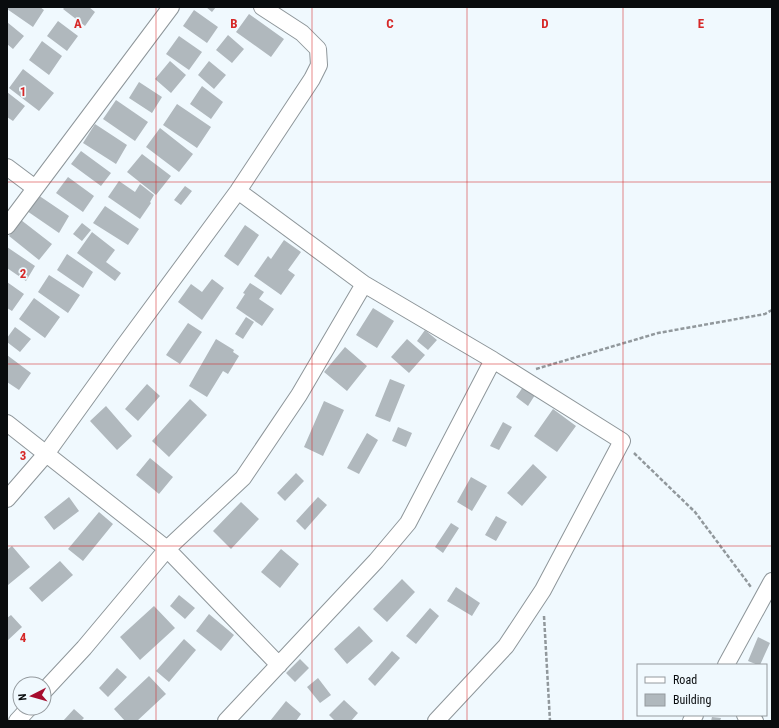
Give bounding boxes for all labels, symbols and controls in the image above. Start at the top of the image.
text: A [74,16,82,31]
text: B [230,16,238,31]
text: C [386,16,394,31]
text: D [541,16,549,31]
text: E [698,16,705,31]
text: 1 [20,84,26,99]
text: 2 [20,266,27,281]
text: 3 [20,448,26,463]
text: 4 [20,630,27,645]
legend [637,664,767,716]
text: Road [673,673,697,687]
north arrow [12,676,52,716]
text: N [16,693,29,701]
text: Building [673,693,711,707]

